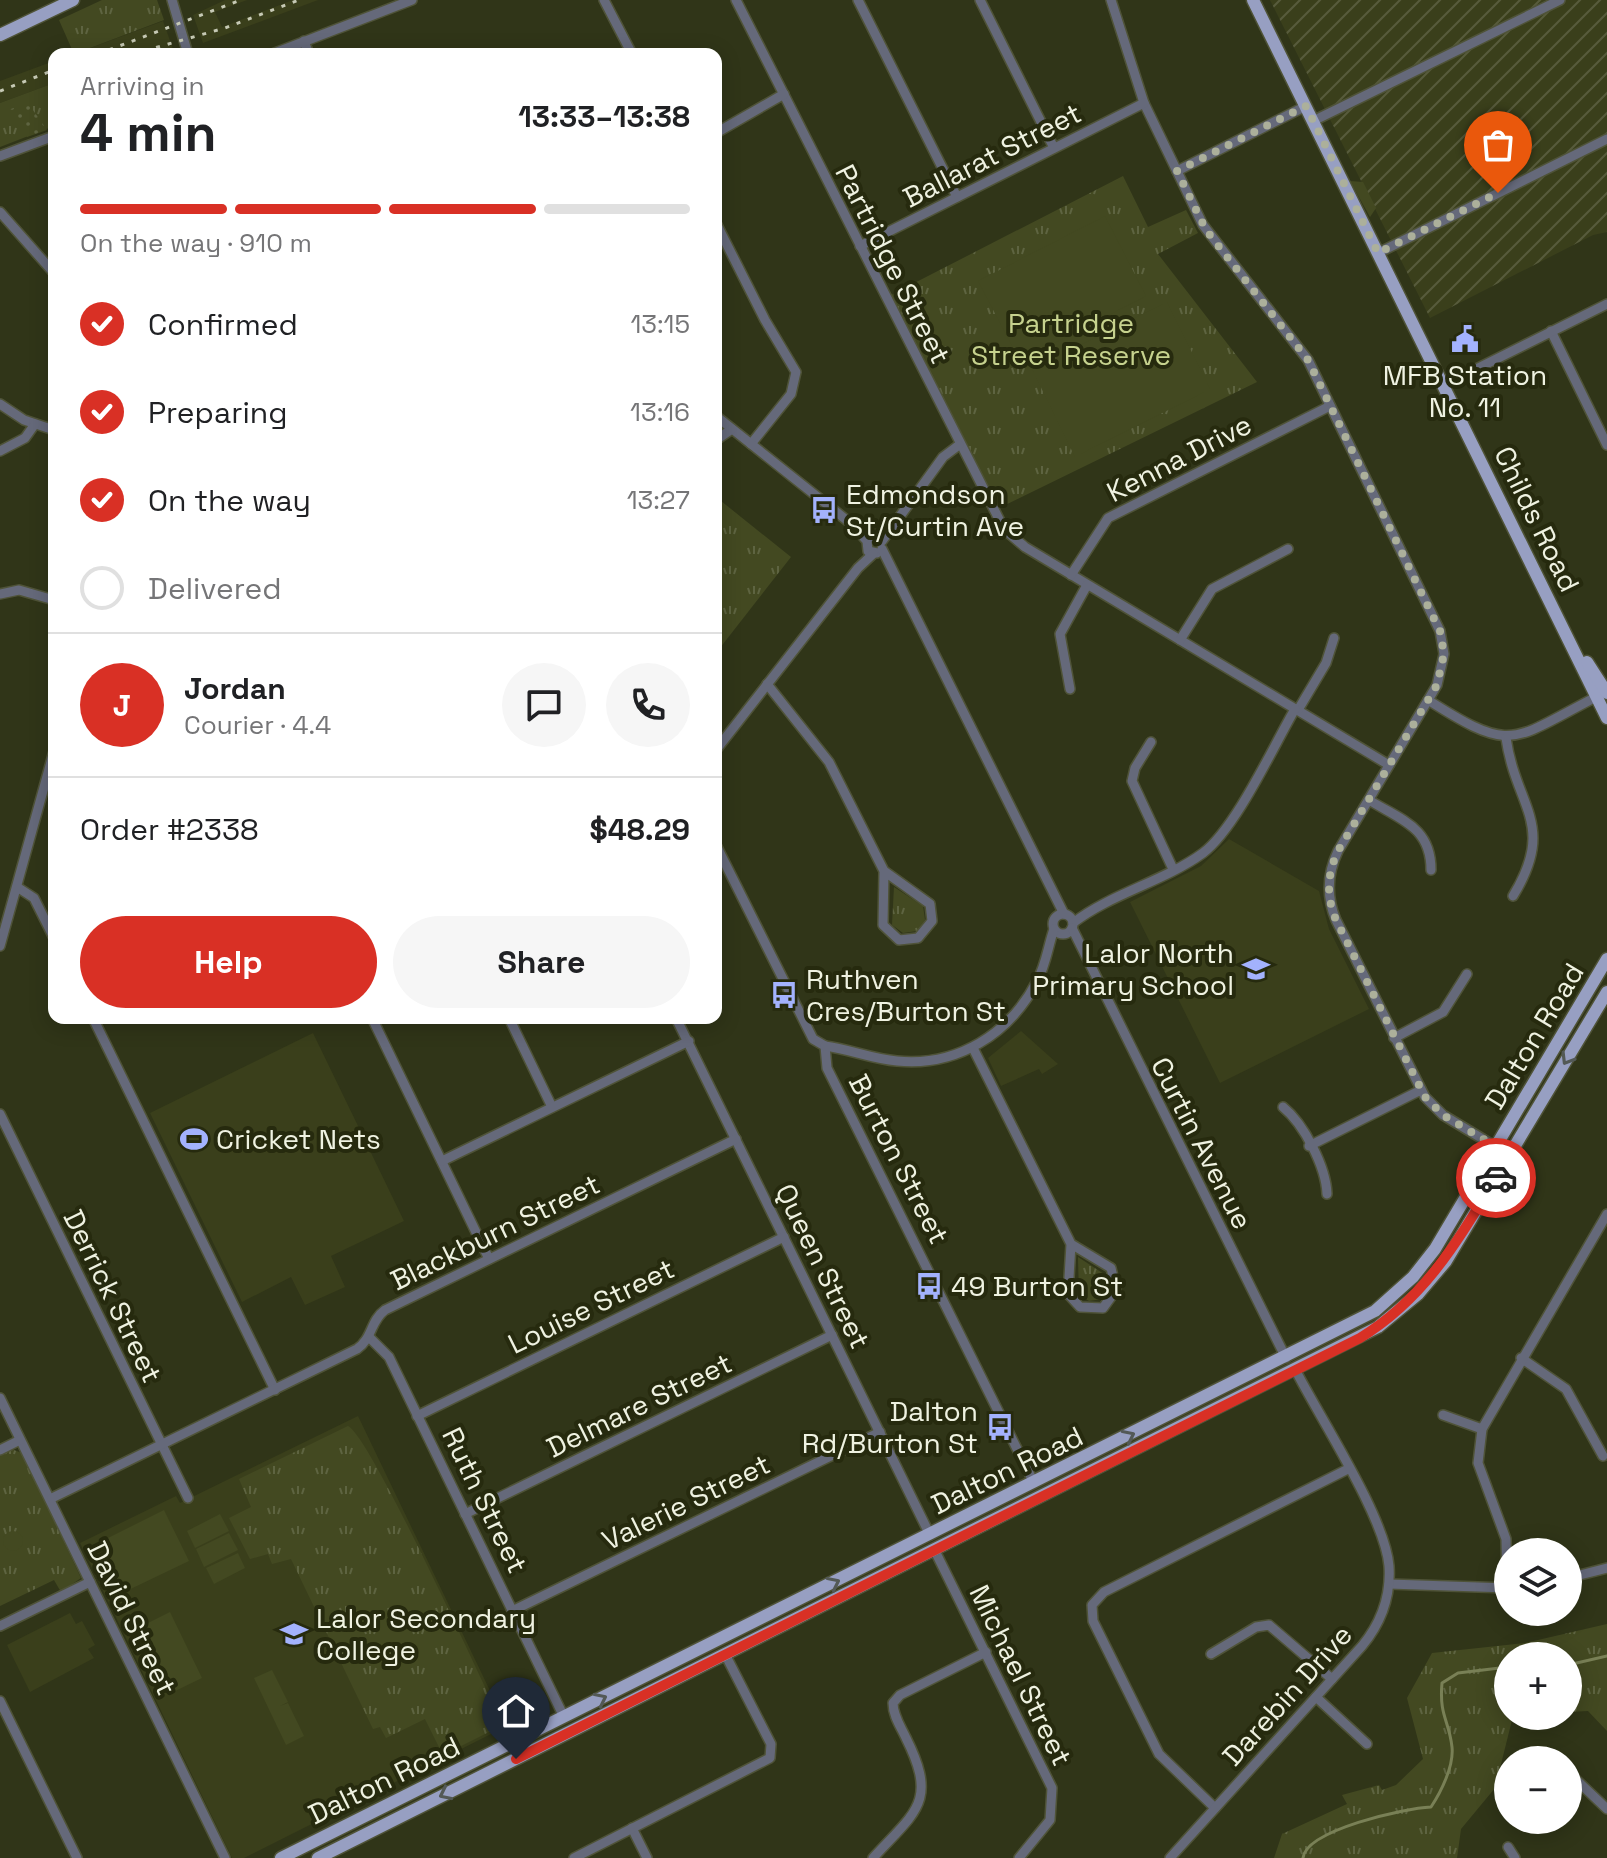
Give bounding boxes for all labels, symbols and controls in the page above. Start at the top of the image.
text: Arriving in [80,69,204,103]
street label: Ballarat Street [897,95,1087,215]
text: 13:33–13:38 [518,97,690,136]
text: 4 min [80,100,217,166]
pin [1464,111,1532,193]
icon: bag [1476,123,1520,167]
street label: Partridge Street [827,158,959,370]
text: On the way · 910 m [80,226,312,260]
icon: check [80,302,124,346]
text: Confirmed [148,305,298,344]
park label: Partridge Street Reserve [971,305,1171,373]
text: 13:15 [630,307,690,341]
public building icon: MFB Station No. 11 [1450,324,1480,354]
place label: MFB Station No. 11 [1383,357,1547,425]
icon: check [80,390,124,434]
text: Preparing [148,393,287,432]
text: 13:16 [630,395,690,429]
street label: Kenna Drive [1101,406,1257,510]
street label: Childs Road [1486,440,1588,598]
place label: Edmondson St/Curtin Ave [846,476,1024,544]
icon: check [80,478,124,522]
text: On the way [148,481,311,520]
text: 13:27 [627,483,690,517]
bus stop icon: Edmondson St/Curtin Ave [809,495,839,525]
text: Delivered [148,569,282,608]
button: chat [502,663,586,747]
button: phone [606,663,690,747]
text: Jordan [184,669,286,708]
text: J [113,686,131,725]
text: Courier · 4.4 [184,708,331,742]
text: Order #2338 [80,810,259,849]
text: $48.29 [590,810,690,849]
button: Help [80,916,377,1008]
button: Share [393,916,690,1008]
place label: Lalor North Primary School [1032,935,1234,1003]
school or university icon: Lalor North Primary School [1241,954,1271,984]
street label: Dalton Road [1476,956,1592,1116]
place label: Ruthven Cres/Burton St [806,961,1006,1029]
bus stop icon: Ruthven Cres/Burton St [769,980,799,1010]
one-way arrow [1561,1050,1577,1065]
street label: Curtin Avenue [1143,1051,1261,1235]
street label: Burton Street [841,1068,957,1250]
place label: Cricket Nets [216,1121,381,1157]
sports icon: Cricket Nets [179,1124,209,1154]
courier [1456,1138,1536,1218]
icon: car [1474,1156,1518,1200]
street label: Blackburn Street [384,1166,606,1298]
street label: Queen Street [768,1178,878,1354]
street label: Derrick Street [56,1204,170,1388]
street label: Louise Street [502,1250,680,1362]
place label: 49 Burton St [951,1268,1123,1304]
bus stop icon: 49 Burton St [914,1271,944,1301]
street label: Delmare Street [541,1345,737,1465]
place label: Dalton Rd/Burton St [802,1393,978,1461]
bus stop icon: Dalton Rd/Burton St [985,1412,1015,1442]
street label: Dalton Road [925,1418,1089,1522]
street label: Ruth Street [434,1421,536,1579]
one-way arrow [1121,1430,1136,1446]
street label: Valerie Street [596,1446,776,1558]
street label: David Street [79,1535,185,1701]
map controls [1494,1538,1582,1834]
button: layers [1494,1538,1582,1626]
one-way arrow [825,1577,840,1592]
street label: Michael Street [962,1579,1080,1771]
place label: Lalor Secondary College [316,1600,536,1668]
street label: Darebin Drive [1214,1617,1360,1773]
school or university icon: Lalor Secondary College [279,1619,309,1649]
button: + [1494,1642,1582,1730]
pin [482,1677,550,1759]
icon: home [494,1689,538,1733]
one-way arrow [593,1693,608,1708]
street label: Dalton Road [302,1728,466,1832]
button: − [1494,1746,1582,1834]
one-way arrow [439,1784,454,1800]

